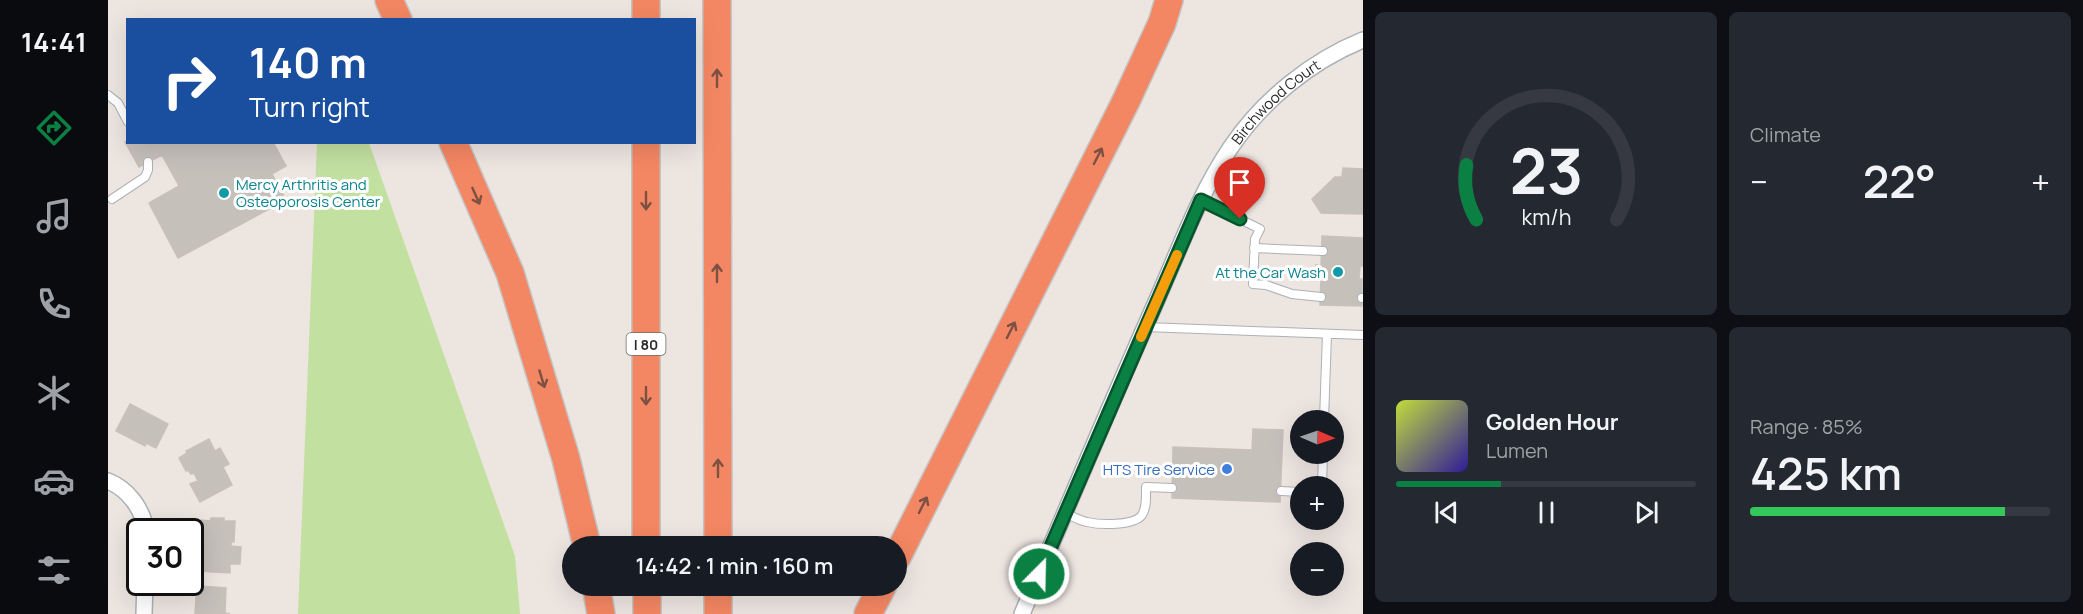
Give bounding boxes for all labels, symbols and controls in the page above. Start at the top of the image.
text: 14:41 [21,23,87,60]
text: 140 m [249,33,367,91]
icon: right [150,42,228,120]
street label: Birchwood Court [1226,54,1324,148]
one-way arrow [711,68,723,88]
text: Turn right [249,88,370,125]
icon: directions [33,107,75,149]
text: Climate [1750,121,1821,148]
text: 23 [1509,127,1583,213]
one-way arrow [1093,148,1104,166]
text: 22° [1863,150,1936,212]
pin [1214,157,1265,219]
text: − [1750,159,1768,204]
text: + [2031,159,2050,204]
icon: arrive [1223,166,1256,199]
place label: Mercy Arthritis and Osteoporosis Center [236,174,381,212]
marker: Mercy Arthritis and Osteoporosis Center [217,186,231,200]
one-way arrow [472,187,483,205]
one-way arrow [640,190,652,210]
icon: music [33,195,75,237]
text: km/h [1521,203,1571,232]
place label: At the Car Wash [1215,262,1326,283]
one-way arrow [712,263,723,283]
marker: At the Car Wash [1331,265,1345,279]
icon: phone [33,283,75,325]
one-way arrow [1005,322,1017,340]
road number: I 80 [626,333,666,355]
one-way arrow [537,369,548,388]
icon: climate [33,372,75,414]
one-way arrow [640,385,652,405]
text: Golden Hour [1486,407,1619,437]
north arrow [1290,410,1344,464]
map controls [1290,410,1344,596]
text: Range · 85% [1750,413,1863,440]
text: Lumen [1486,437,1548,464]
text: 425 km [1750,442,1902,504]
one-way arrow [712,458,724,478]
place label: HTS Tire Service [1103,459,1215,480]
icon: car [33,460,75,502]
marker: HTS Tire Service [1220,462,1234,476]
button: + [1290,476,1344,530]
one-way arrow [918,496,930,514]
icon: previous [1430,496,1463,529]
icon: pause [1530,496,1563,529]
icon: next [1630,496,1663,529]
speed limit sign: 30 [126,518,204,596]
position arrow [1007,542,1071,606]
button: − [1290,542,1344,596]
icon: filters [33,549,75,591]
text: 14:42 · 1 min · 160 m [636,551,834,581]

